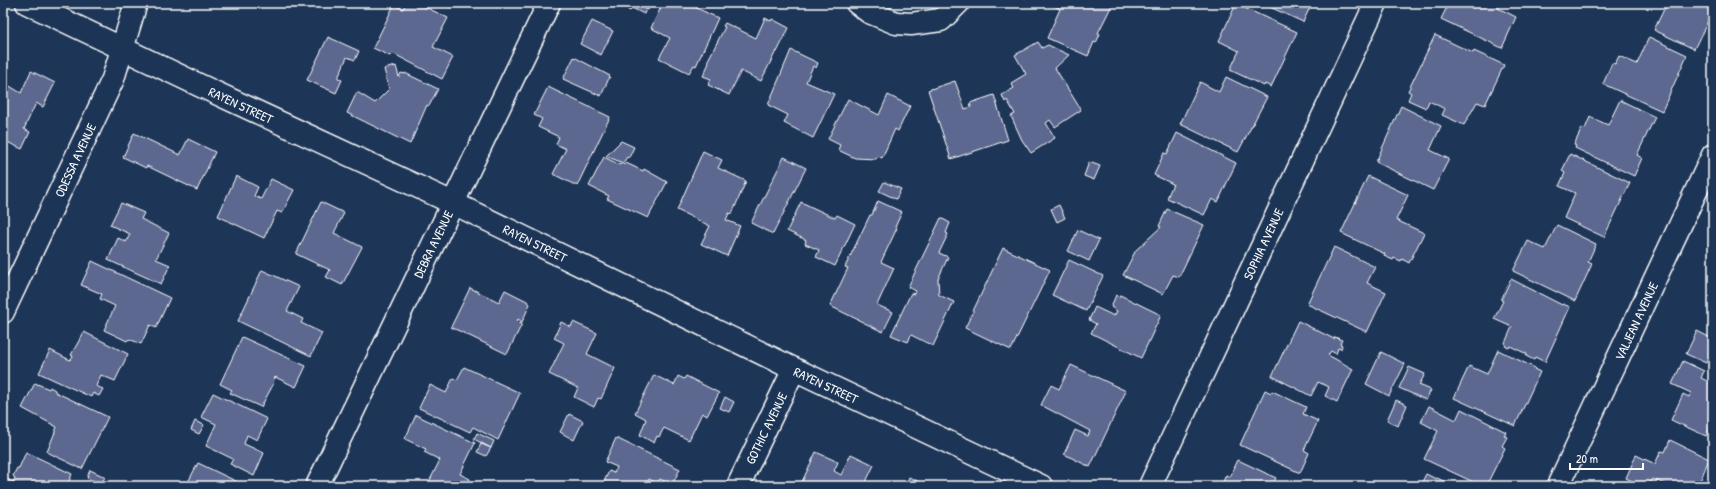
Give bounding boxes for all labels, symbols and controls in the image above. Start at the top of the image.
street label: RAYEN STREET [206,82,277,128]
street label: ODESSA AVENUE [50,120,100,200]
street label: SOPHIA AVENUE [1239,205,1288,283]
street label: DEBRA AVENUE [409,207,457,281]
street label: RAYEN STREET [500,220,571,267]
street label: VALJEAN AVENUE [1610,279,1662,363]
street label: RAYEN STREET [791,362,862,408]
street label: GOTHIC AVENUE [741,389,791,467]
scale bar [1570,445,1643,471]
text: 20 m [1576,450,1598,467]

